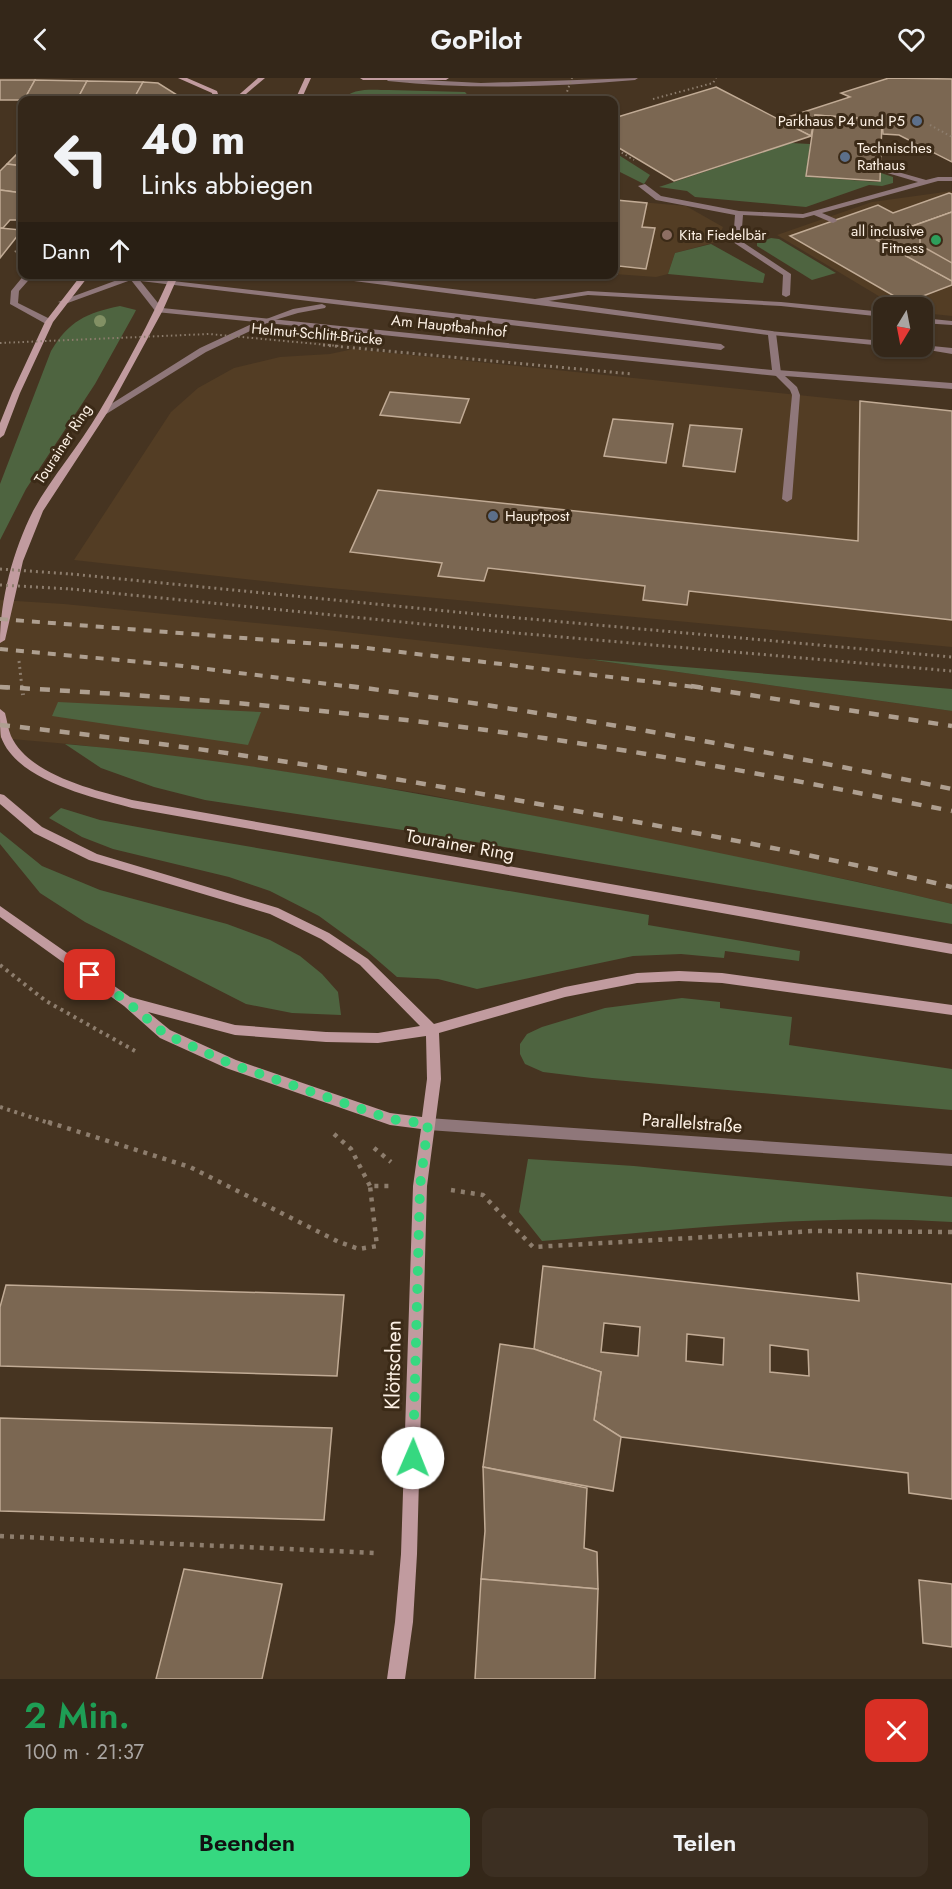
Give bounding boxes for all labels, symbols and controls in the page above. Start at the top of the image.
text: GoPilot [430,20,522,59]
icon: back [24,23,57,56]
icon: heart [895,23,928,56]
text: 40 m [141,109,245,170]
place label: Parkhaus P4 und P5 [778,110,905,132]
marker: Parkhaus P4 und P5 [910,114,924,128]
icon: left [42,120,120,198]
place label: Technisches Rathaus [857,137,932,176]
marker: Technisches Rathaus [838,150,852,164]
text: Links abbiegen [141,165,313,204]
place label: all inclusive Fitness [851,220,924,259]
place label: Kita Fiedelbär [679,224,767,246]
marker: Kita Fiedelbär [660,228,674,242]
marker: all inclusive Fitness [929,233,943,247]
icon: ahead [103,234,136,267]
text: Dann [42,235,91,267]
north arrow [873,297,933,357]
map controls [873,297,933,357]
street label: Am Hauptbahnhof [390,309,509,343]
street label: Helmut-Schlitt-Brücke [250,317,384,351]
street label: Tourainer Ring [29,400,97,488]
place label: Hauptpost [505,505,570,527]
marker: Hauptpost [486,509,500,523]
street label: Tourainer Ring [404,823,516,867]
pin [64,949,115,1000]
icon: arrive [73,958,106,991]
street label: Parallelstraße [641,1107,743,1139]
street label: Klöttschen [377,1320,409,1410]
position arrow [381,1426,445,1490]
text: 2 Min. [24,1689,130,1741]
button: close [865,1699,928,1762]
text: 100 m · 21:37 [24,1738,144,1767]
button: Beenden [24,1808,470,1877]
button: Teilen [482,1808,928,1877]

